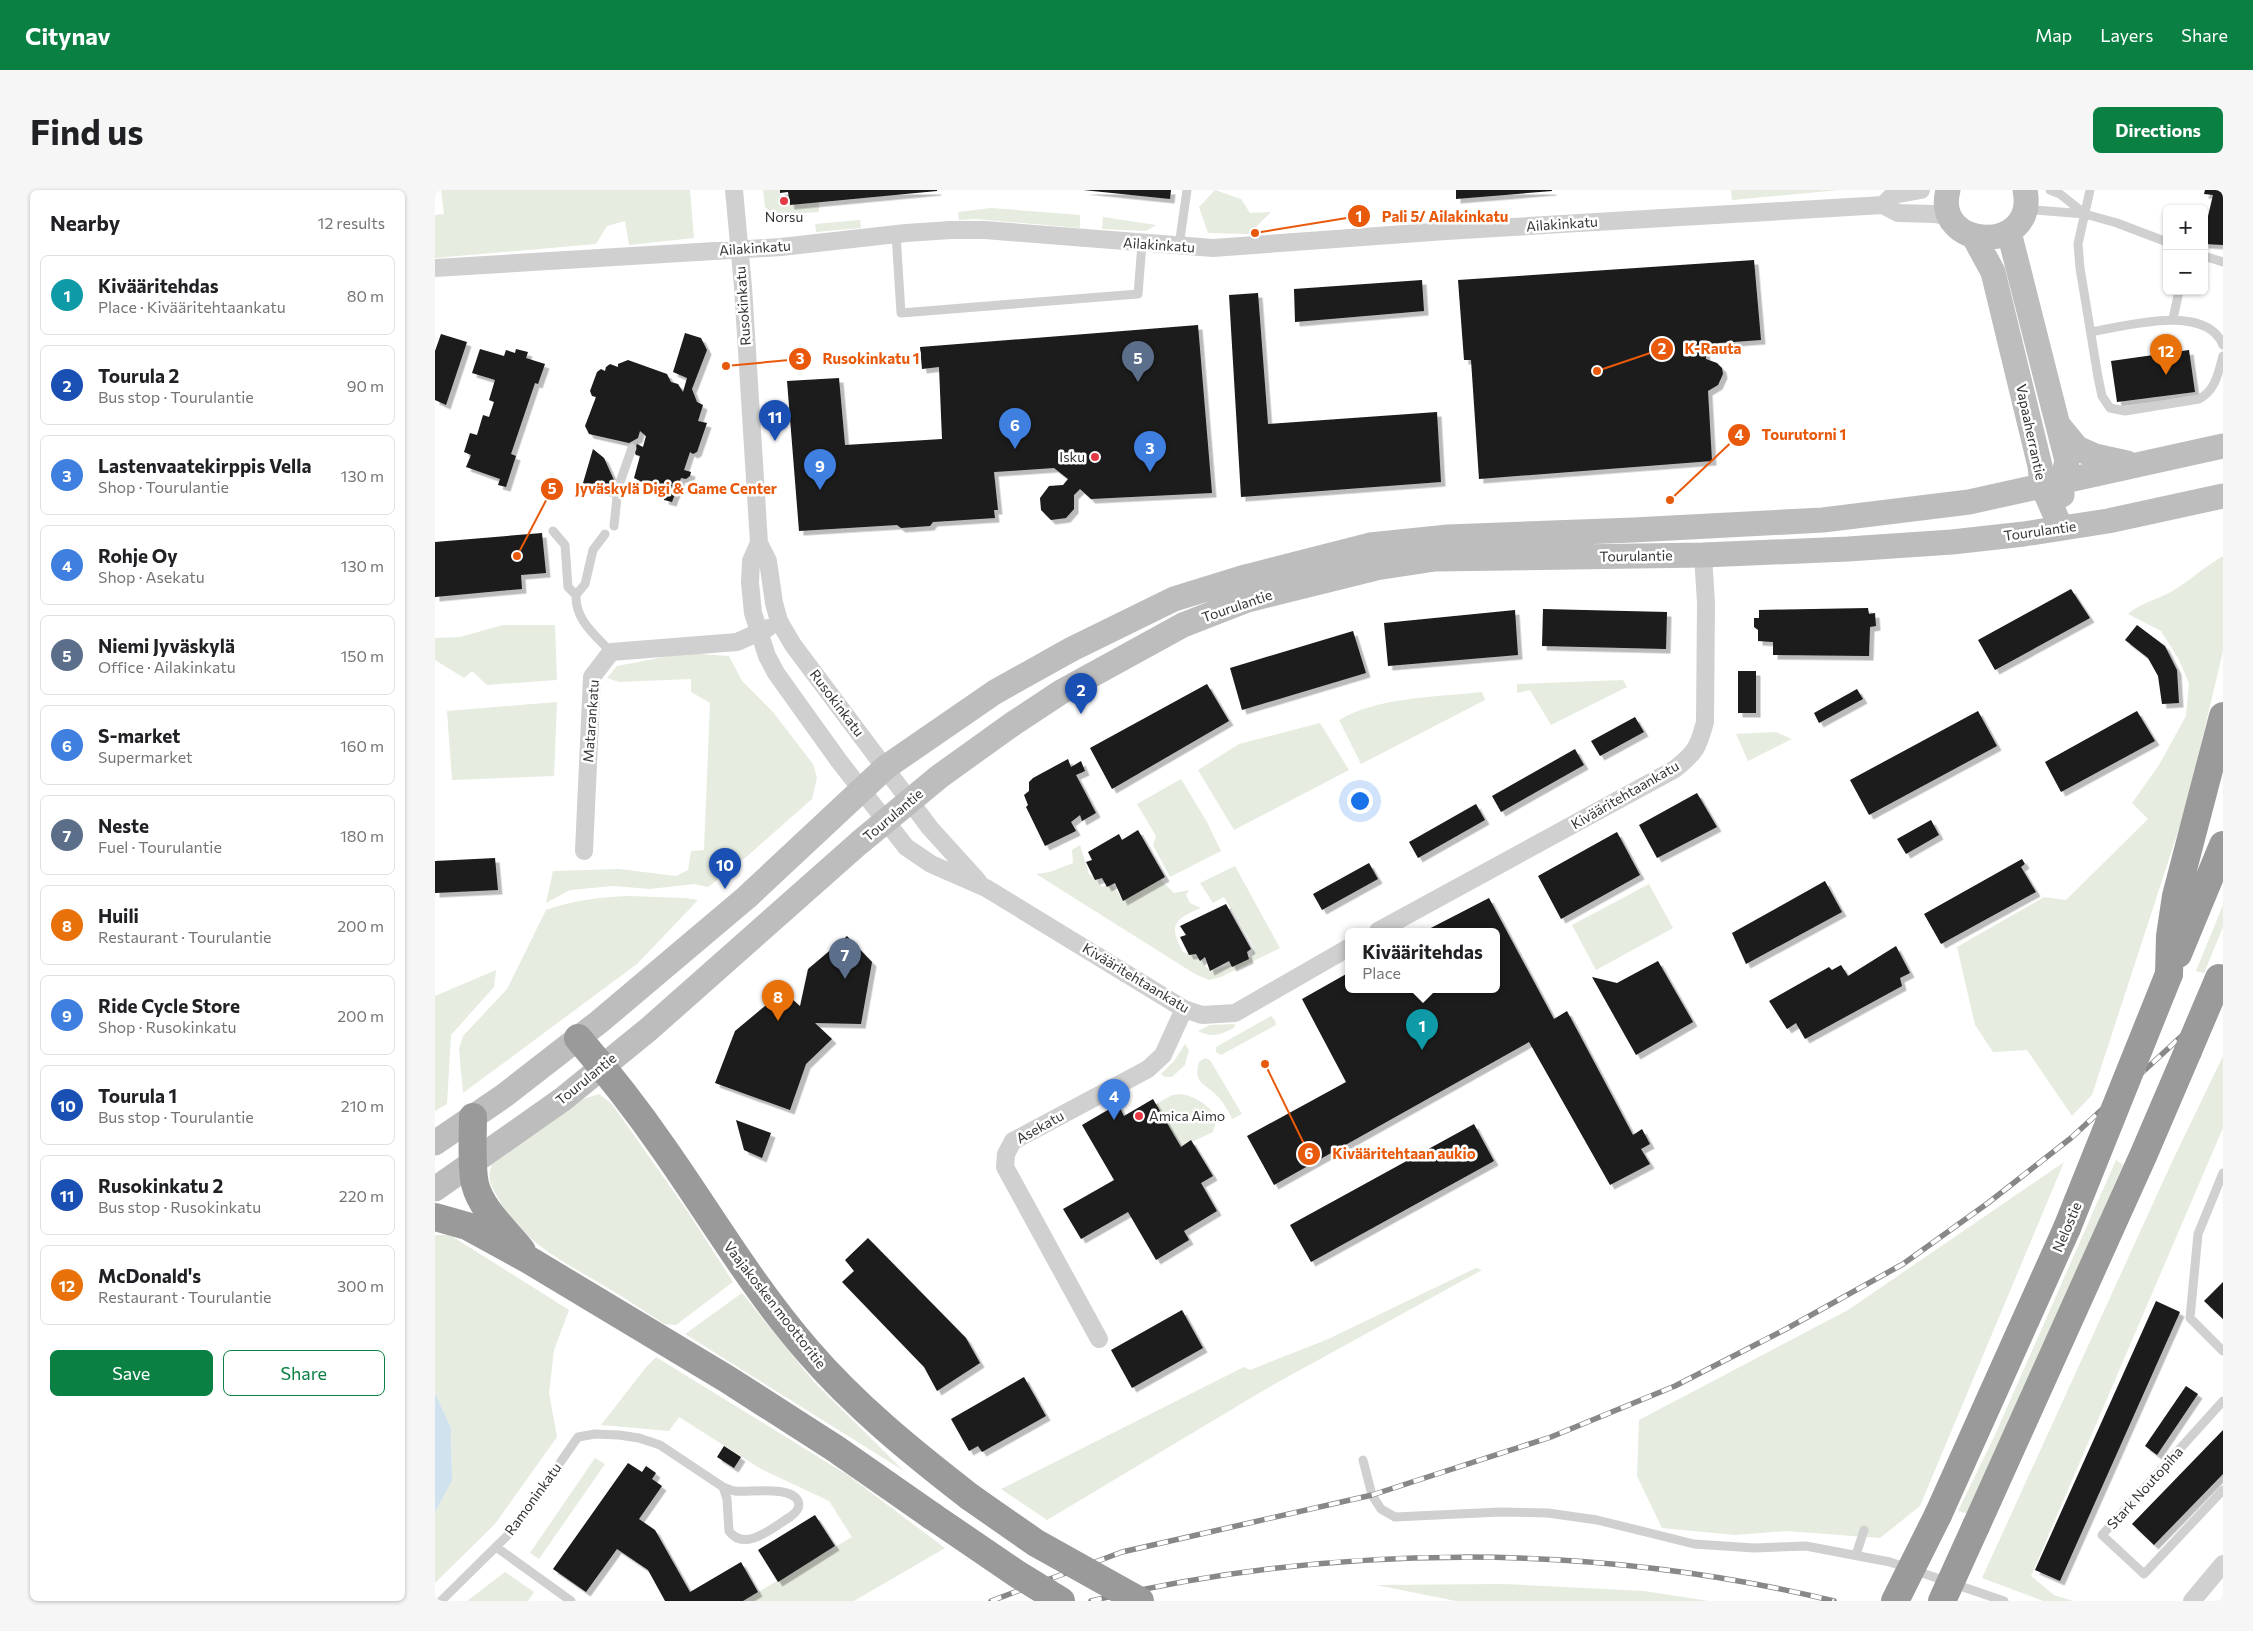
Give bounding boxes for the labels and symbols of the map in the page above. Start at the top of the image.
marker: Norsu [778,195,790,207]
callout: Pali 5/ Ailakinkatu [1346,201,1518,231]
text: 1 [1356,207,1362,225]
text: Pali 5/ Ailakinkatu [1382,207,1508,225]
place label: Norsu [765,208,803,225]
street label: Ailakinkatu [1526,213,1598,234]
street label: Ailakinkatu [1123,234,1195,255]
street label: Ailakinkatu [719,237,791,258]
street label: Rusokinkatu [731,266,754,346]
callout: K-Rauta [1649,334,1751,364]
pin: 12 [2150,334,2182,375]
text: 2 [1658,339,1666,357]
text: K-Rauta [1684,339,1742,357]
pin: 5 [1122,341,1154,382]
callout: Rusokinkatu 1 [787,344,930,374]
text: 3 [796,349,805,367]
text: Rusokinkatu 1 [822,349,920,367]
street label: Vapaaherrantie [2013,382,2050,481]
pin: 11 [759,400,791,441]
pin: 6 [999,408,1031,449]
callout: Tourutorni 1 [1726,420,1856,450]
text: 4 [1734,425,1744,443]
text: Tourutorni 1 [1762,425,1846,443]
pin: 3 [1134,431,1166,472]
place label: Isku [1059,448,1085,465]
pin: 9 [804,449,836,490]
marker: Isku [1089,451,1101,463]
callout: Jyväskylä Digi & Game Center [540,474,787,504]
text: 5 [548,479,557,497]
text: Jyväskylä Digi & Game Center [575,479,777,497]
street label: Tourulantie [2003,517,2077,544]
street label: Tourulantie [1599,546,1673,565]
street label: Tourulantie [1199,586,1274,625]
street label: Rusokinkatu [807,666,868,740]
pin: 2 [1065,673,1097,714]
street label: Matarankatu [579,679,602,763]
street label: Kivääritehtaankatu [1568,757,1682,832]
street label: Tourulantie [859,785,926,845]
your location [1347,788,1373,814]
pin: 10 [709,848,741,889]
pin: 7 [829,938,861,979]
street label: Kivääritehtaankatu [1080,939,1193,1016]
pin: 8 [762,980,794,1021]
pin: 1 [1406,1009,1438,1050]
street label: Tourulantie [552,1049,619,1108]
pin: 4 [1098,1079,1130,1120]
street label: Asekatu [1013,1107,1067,1147]
place label: Amica Aimo [1149,1107,1225,1124]
marker: Amica Aimo [1133,1110,1145,1122]
callout: Kivääritehtaan aukio [1297,1139,1485,1169]
text: 6 [1304,1144,1314,1162]
text: Kivääritehtaan aukio [1332,1144,1476,1162]
street label: Nelostie [2048,1199,2085,1254]
street label: Vaajakosken moottoritie [721,1238,830,1371]
street label: Stark Noutopiha [2103,1443,2186,1532]
street label: Ramoninkatu [501,1459,565,1538]

